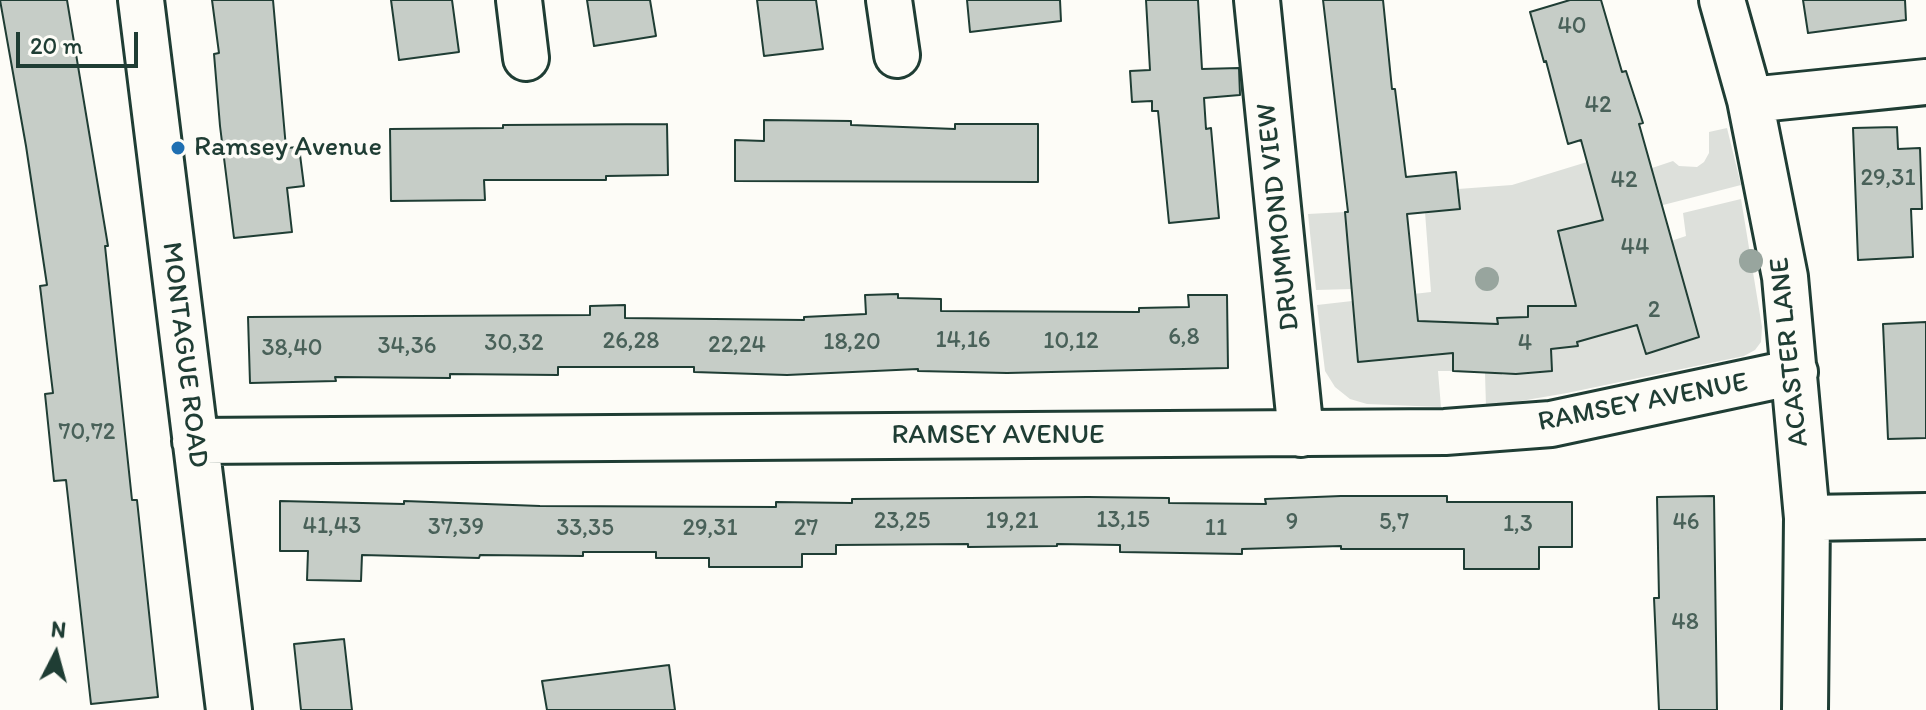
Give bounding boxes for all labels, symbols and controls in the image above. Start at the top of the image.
house number: 40 [1557,13,1587,41]
scale bar [20,16,142,66]
text: 20 m [30,31,83,60]
house number: 42 [1584,92,1612,120]
street label: DRUMMOND VIEW [1250,101,1308,333]
place label: Ramsey Avenue [194,131,382,165]
marker: Ramsey Avenue [169,139,187,157]
house number: 29,31 [1860,165,1916,193]
house number: 42 [1610,167,1638,195]
house number: 44 [1621,234,1649,262]
street label: MONTAGUE ROAD [153,240,215,470]
street label: ACASTER LANE [1763,256,1817,448]
house number: 2 [1648,297,1660,325]
house number: 6,8 [1168,324,1200,352]
house number: 14,16 [935,327,991,355]
house number: 26,28 [603,328,659,356]
house number: 10,12 [1043,328,1099,356]
house number: 18,20 [823,329,881,357]
house number: 30,32 [484,330,544,358]
house number: 4 [1518,330,1532,358]
house number: 22,24 [708,332,766,360]
house number: 34,36 [378,333,436,361]
house number: 38,40 [261,335,323,363]
street label: RAMSEY AVENUE [1535,366,1751,440]
house number: 70,72 [59,419,115,447]
street label: RAMSEY AVENUE [891,419,1105,453]
house number: 13,15 [1096,507,1150,535]
house number: 23,25 [874,508,930,536]
house number: 19,21 [985,508,1039,536]
house number: 9 [1286,509,1298,537]
house number: 5,7 [1379,509,1409,537]
house number: 46 [1672,509,1700,537]
house number: 1,3 [1503,511,1533,539]
house number: 41,43 [303,513,361,541]
house number: 37,39 [428,514,484,542]
house number: 33,35 [556,515,614,543]
house number: 29,31 [682,515,738,543]
house number: 27 [794,515,818,543]
house number: 11 [1205,515,1227,543]
house number: 48 [1671,609,1699,637]
north arrow [16,614,96,694]
text: N [50,615,67,644]

